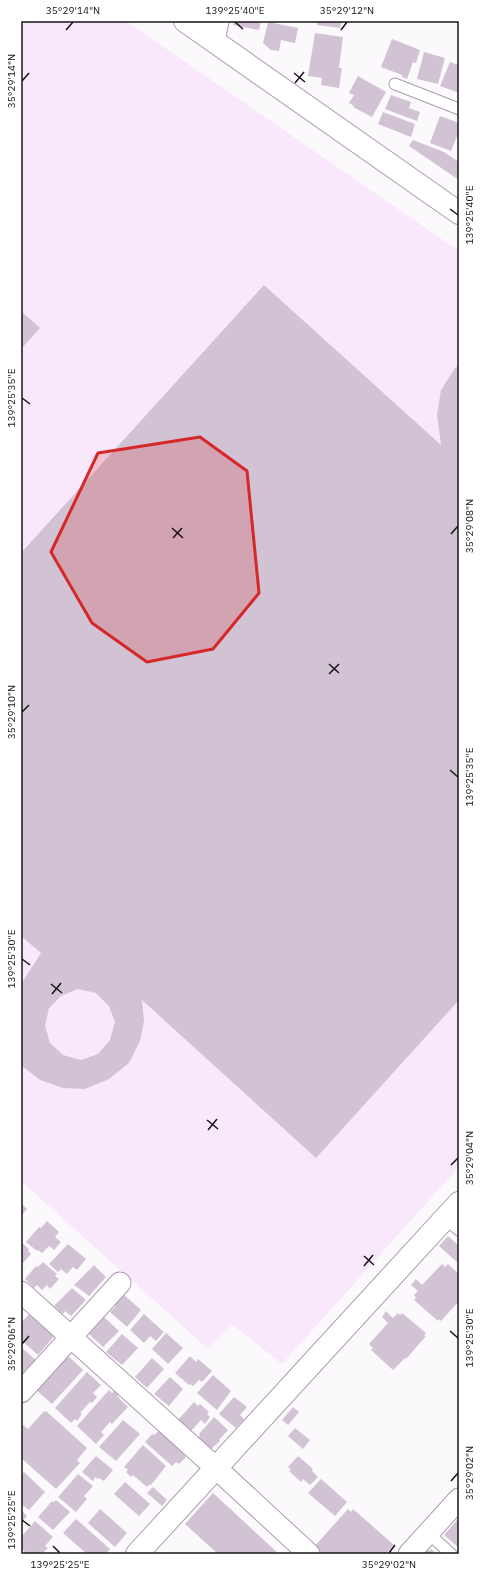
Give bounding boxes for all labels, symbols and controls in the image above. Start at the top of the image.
text: 35°29'14"N [46,4,100,17]
text: 139°25'40"E [205,4,265,17]
text: 35°29'12"N [320,4,374,17]
text: 35°29'14"N [5,54,18,108]
text: 139°25'40"E [463,185,476,245]
text: 139°25'35"E [5,368,18,428]
text: 35°29'08"N [463,499,476,553]
text: 35°29'10"N [5,685,18,739]
text: 139°25'35"E [463,747,476,807]
text: 139°25'30"E [5,929,18,989]
text: 35°29'04"N [463,1131,476,1185]
text: 139°25'30"E [463,1308,476,1368]
text: 35°29'06"N [5,1317,18,1371]
text: 35°29'02"N [463,1446,476,1500]
text: 139°25'25"E [5,1490,18,1550]
text: 139°25'25"E [30,1558,90,1571]
text: 35°29'02"N [362,1558,416,1571]

